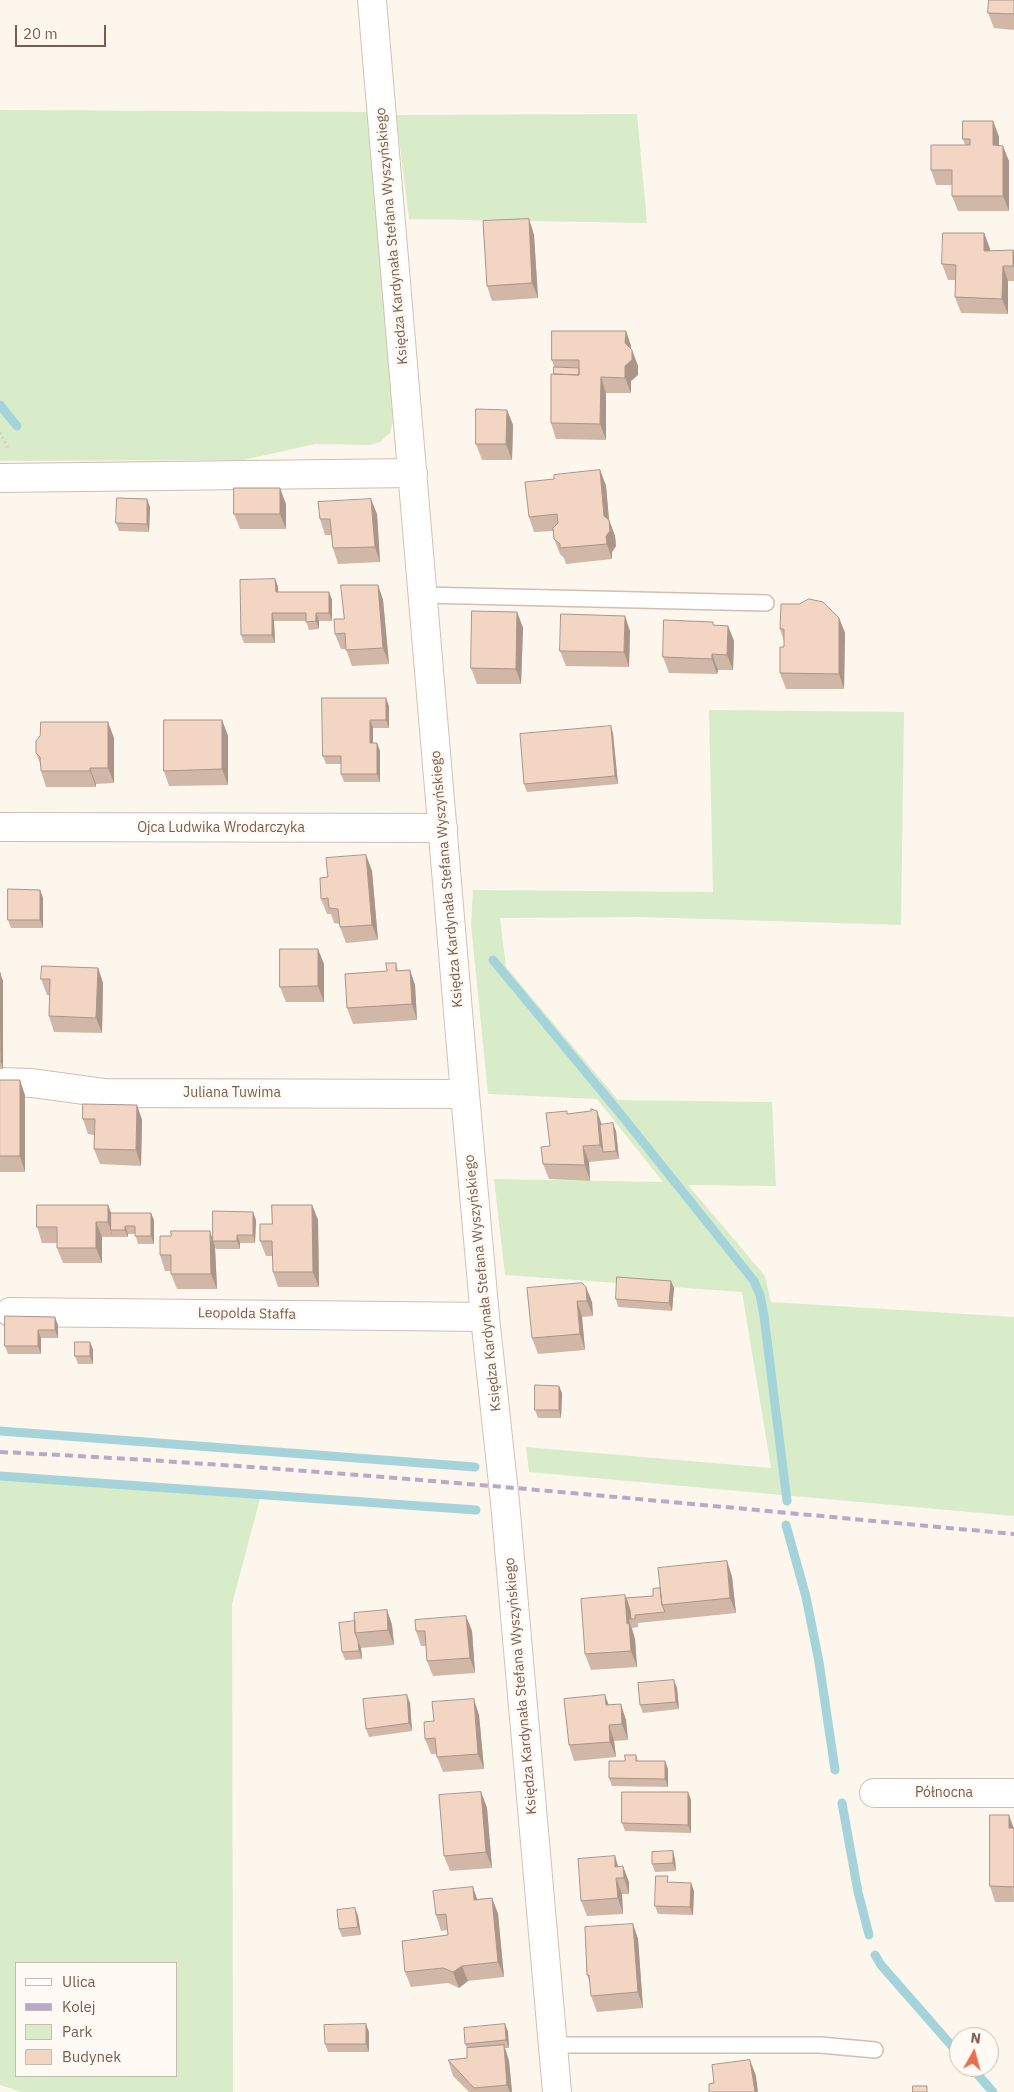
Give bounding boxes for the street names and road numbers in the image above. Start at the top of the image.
street label: Księdza Kardynała Stefana Wyszyńskiego [372,107,412,365]
street label: Księdza Kardynała Stefana Wyszyńskiego [427,750,467,1008]
street label: Ojca Ludwika Wrodarczyka [137,820,305,836]
street label: Juliana Tuwima [183,1085,281,1101]
street label: Księdza Kardynała Stefana Wyszyńskiego [461,1154,505,1412]
street label: Leopolda Staffa [198,1305,296,1323]
street label: Księdza Kardynała Stefana Wyszyńskiego [501,1557,541,1815]
street label: Północna [915,1785,973,1801]

